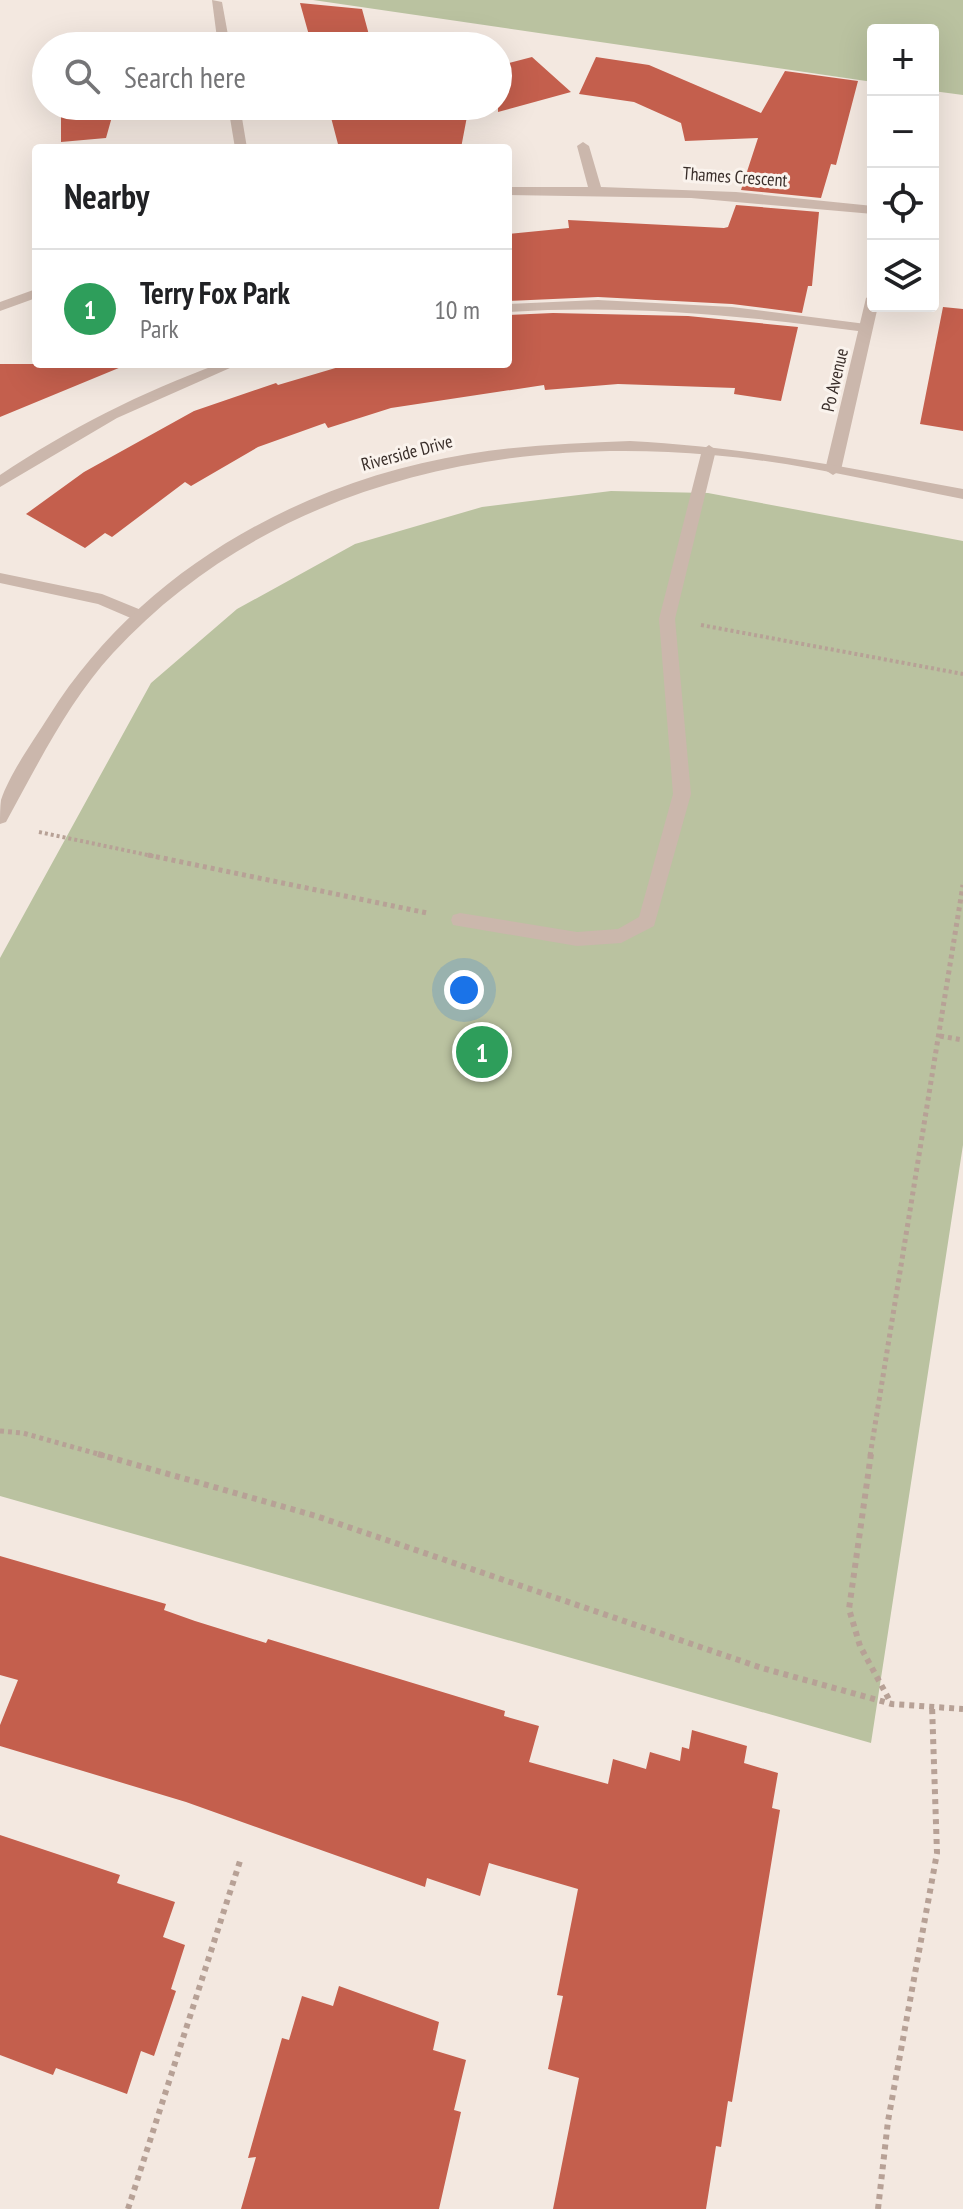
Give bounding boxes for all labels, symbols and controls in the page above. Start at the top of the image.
map controls [867,24,939,312]
button: + [867,24,939,96]
search box [32,32,512,120]
icon: search [60,54,104,98]
text: Search here [124,57,246,96]
button: − [867,96,939,168]
street label: Thames Crescent [682,161,788,192]
button: locate [867,168,939,240]
text: Nearby [64,174,149,218]
button: layers [867,240,939,312]
text: Terry Fox Park [140,273,290,312]
text: 1 [84,293,96,326]
text: 10 m [434,293,480,326]
text: Park [140,312,179,345]
street label: Po Avenue [816,346,853,414]
street label: Riverside Drive [359,429,455,476]
your location [444,970,484,1010]
pin: 1 [456,1022,508,1082]

